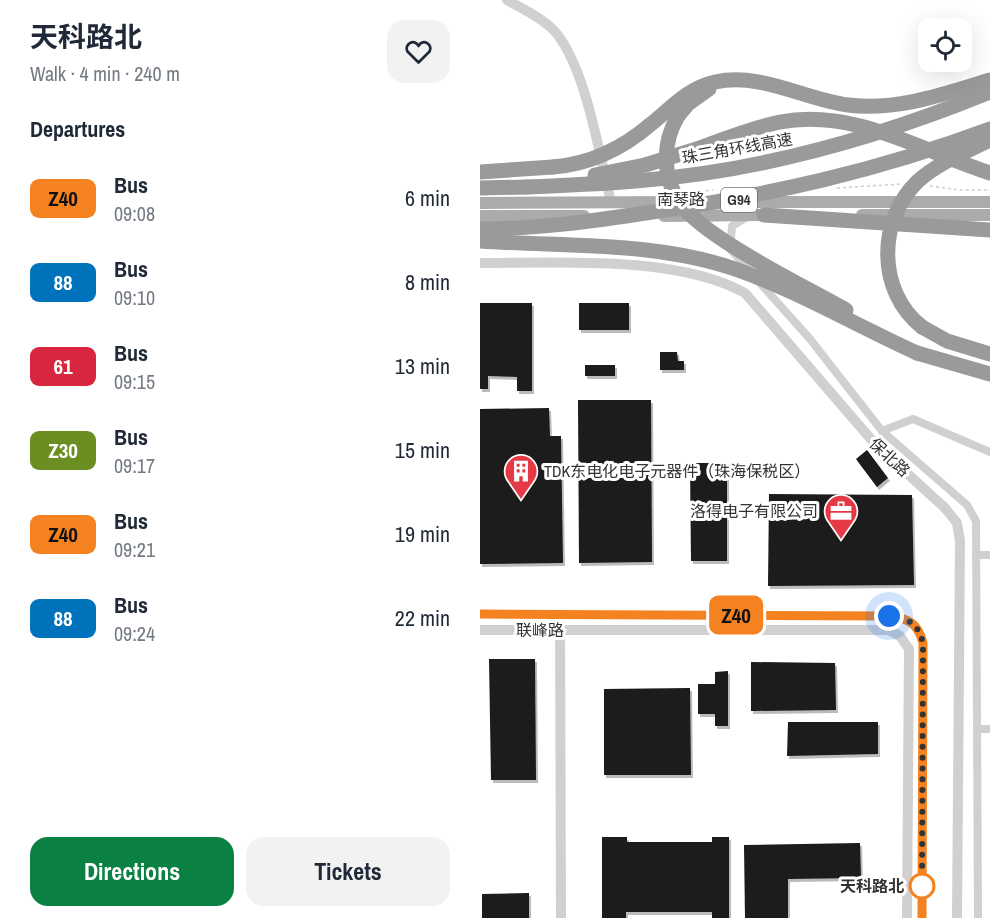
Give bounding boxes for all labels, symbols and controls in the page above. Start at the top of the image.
text: 天科路北 [30,18,142,56]
map controls [918,18,972,72]
button: locate [918,18,972,72]
button: heart [387,20,450,83]
text: Walk · 4 min · 240 m [30,60,180,87]
text: Departures [30,114,125,144]
street label: 珠三角环线高速 [680,127,794,169]
text: Bus [114,170,148,200]
text: 6 min [405,183,450,213]
text: Z40 [48,184,78,213]
street label: 南琴路 [657,188,705,210]
road number: G94 [721,188,757,212]
text: 09:08 [114,200,155,227]
text: Bus [114,254,148,284]
text: 8 min [405,267,450,297]
text: 88 [53,268,73,297]
text: 09:10 [114,284,155,311]
text: Bus [114,338,148,368]
text: 13 min [395,351,450,381]
text: 61 [53,352,73,381]
text: 09:15 [114,368,155,395]
text: Bus [114,422,148,452]
street label: 保北路 [865,433,915,481]
text: 15 min [395,435,450,465]
text: Z30 [48,436,78,465]
text: 09:17 [114,452,155,479]
building icon: TDK东电化电子元器件（珠海保税区） [503,453,539,500]
place label: TDK东电化电子元器件（珠海保税区） [544,460,810,482]
office icon: 洛得电子有限公司 [823,493,859,540]
place label: 洛得电子有限公司 [690,500,818,522]
text: Bus [114,506,148,536]
text: 19 min [395,519,450,549]
text: Z40 [48,520,78,549]
text: 09:21 [114,536,155,563]
text: Bus [114,590,148,620]
line badge: Z40 [702,596,770,634]
text: Z40 [721,601,751,630]
your location [874,601,904,631]
text: 22 min [395,603,450,633]
text: 88 [53,604,73,633]
street label: 联峰路 [516,619,564,641]
text: 09:24 [114,620,155,647]
button: Directions [30,837,234,906]
button: Tickets [246,837,450,906]
marker: 天科路北 [909,873,935,899]
place label: 天科路北 [840,875,904,897]

